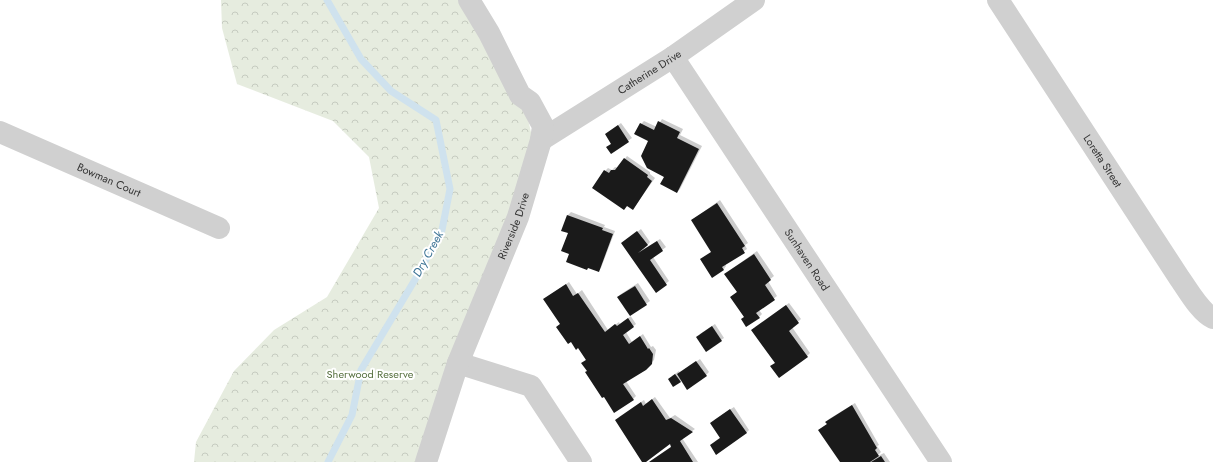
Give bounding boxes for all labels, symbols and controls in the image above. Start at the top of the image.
street label: Catherine Drive [614,45,685,98]
street label: Loretta Street [1080,131,1126,191]
street label: Bowman Court [75,159,144,201]
street label: Riverside Drive [493,190,533,262]
street label: Sunhaven Road [781,225,834,294]
water label: Dry Creek [408,227,448,280]
park label: Sherwood Reserve [327,366,414,382]

